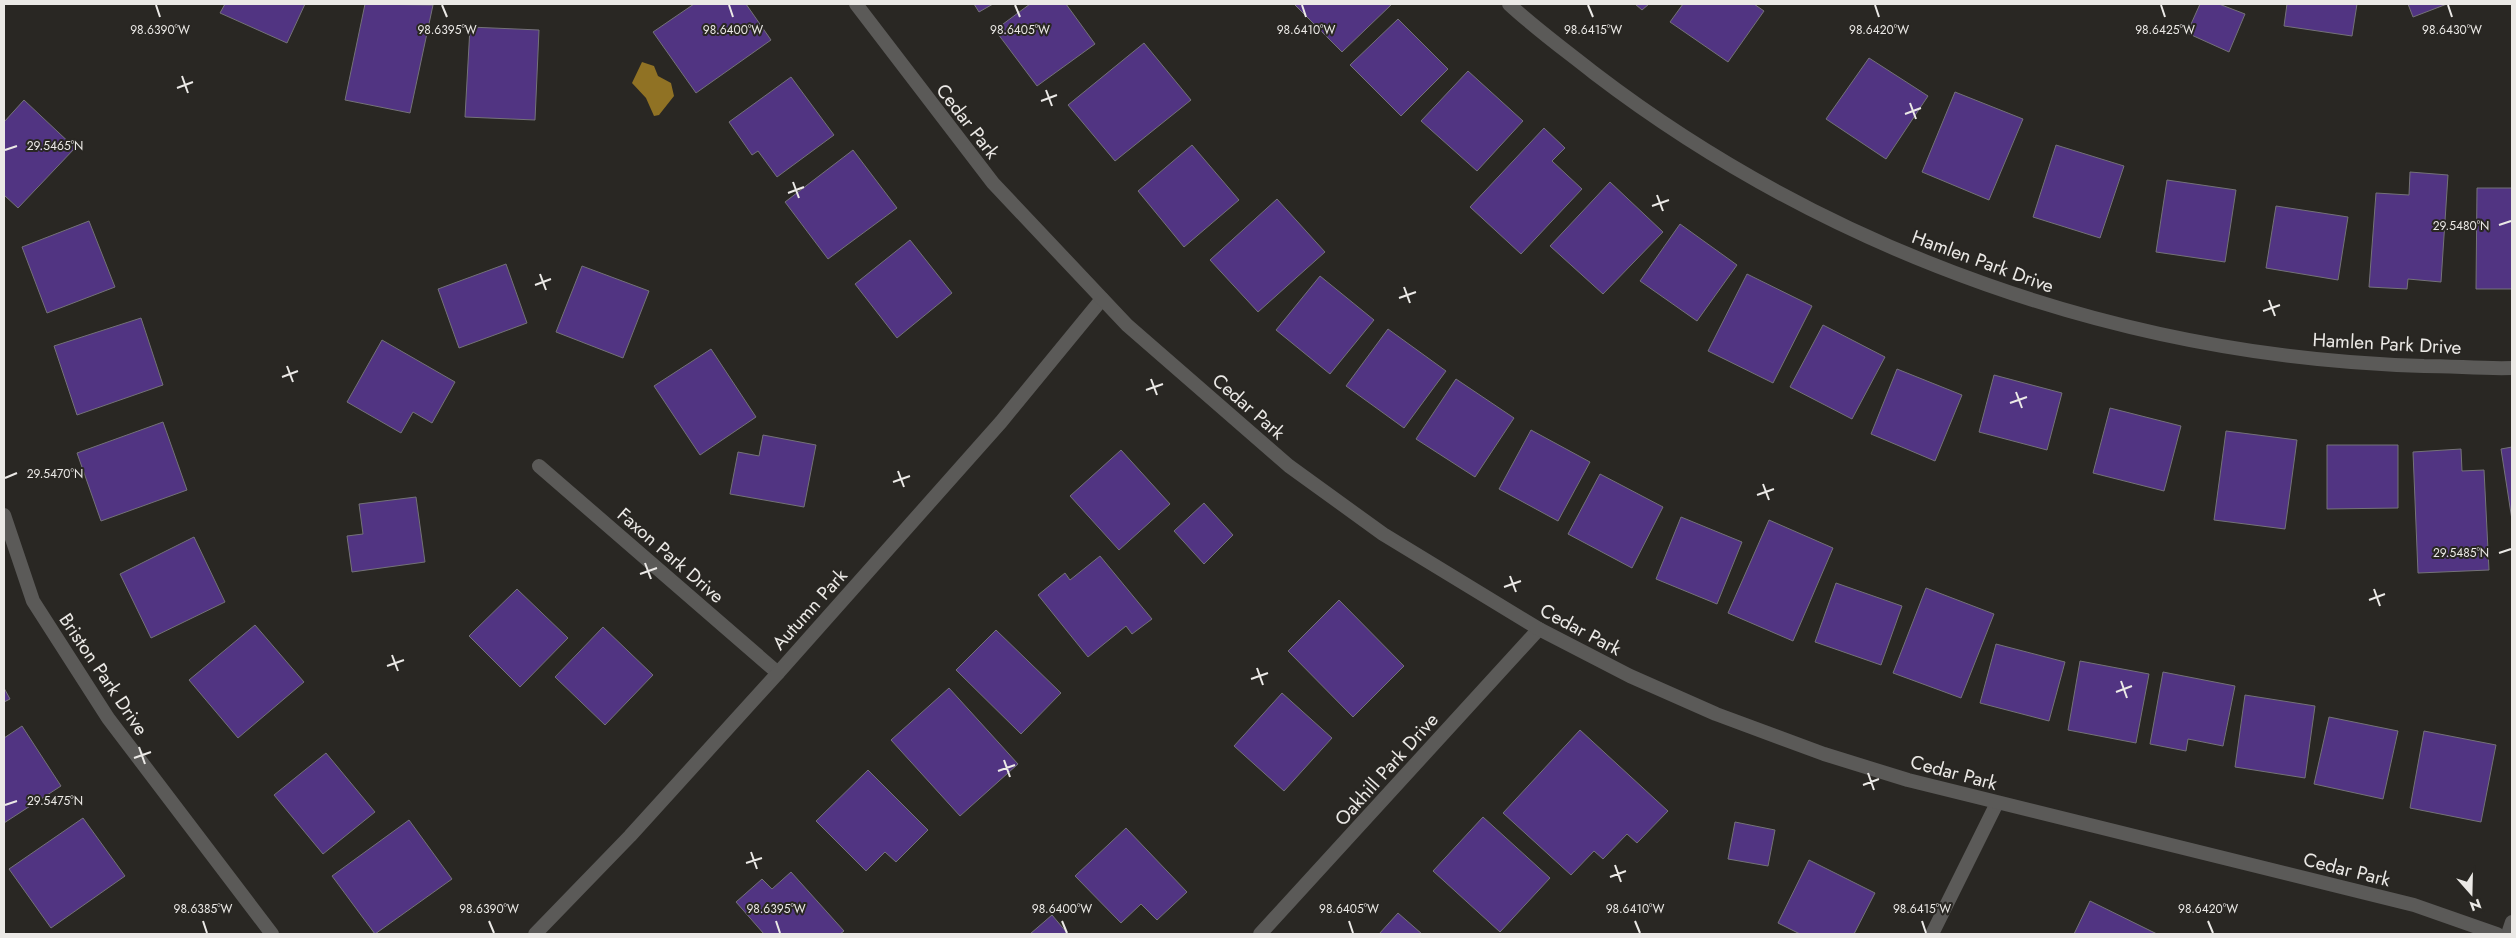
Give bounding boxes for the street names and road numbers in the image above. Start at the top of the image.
street label: Cedar Park [930,78,1006,165]
street label: Hamlen Park Drive [1908,223,2058,300]
street label: Hamlen Park Drive [2312,326,2462,361]
street label: Cedar Park [1206,367,1292,446]
street label: Faxon Park Drive [611,501,730,610]
street label: Autumn Park [766,562,854,656]
street label: Cedar Park [1535,597,1627,663]
street label: Briston Park Drive [53,608,155,741]
street label: Oakhill Park Drive [1328,707,1445,832]
street label: Cedar Park [1907,748,2001,797]
street label: Cedar Park [2301,846,2394,893]

